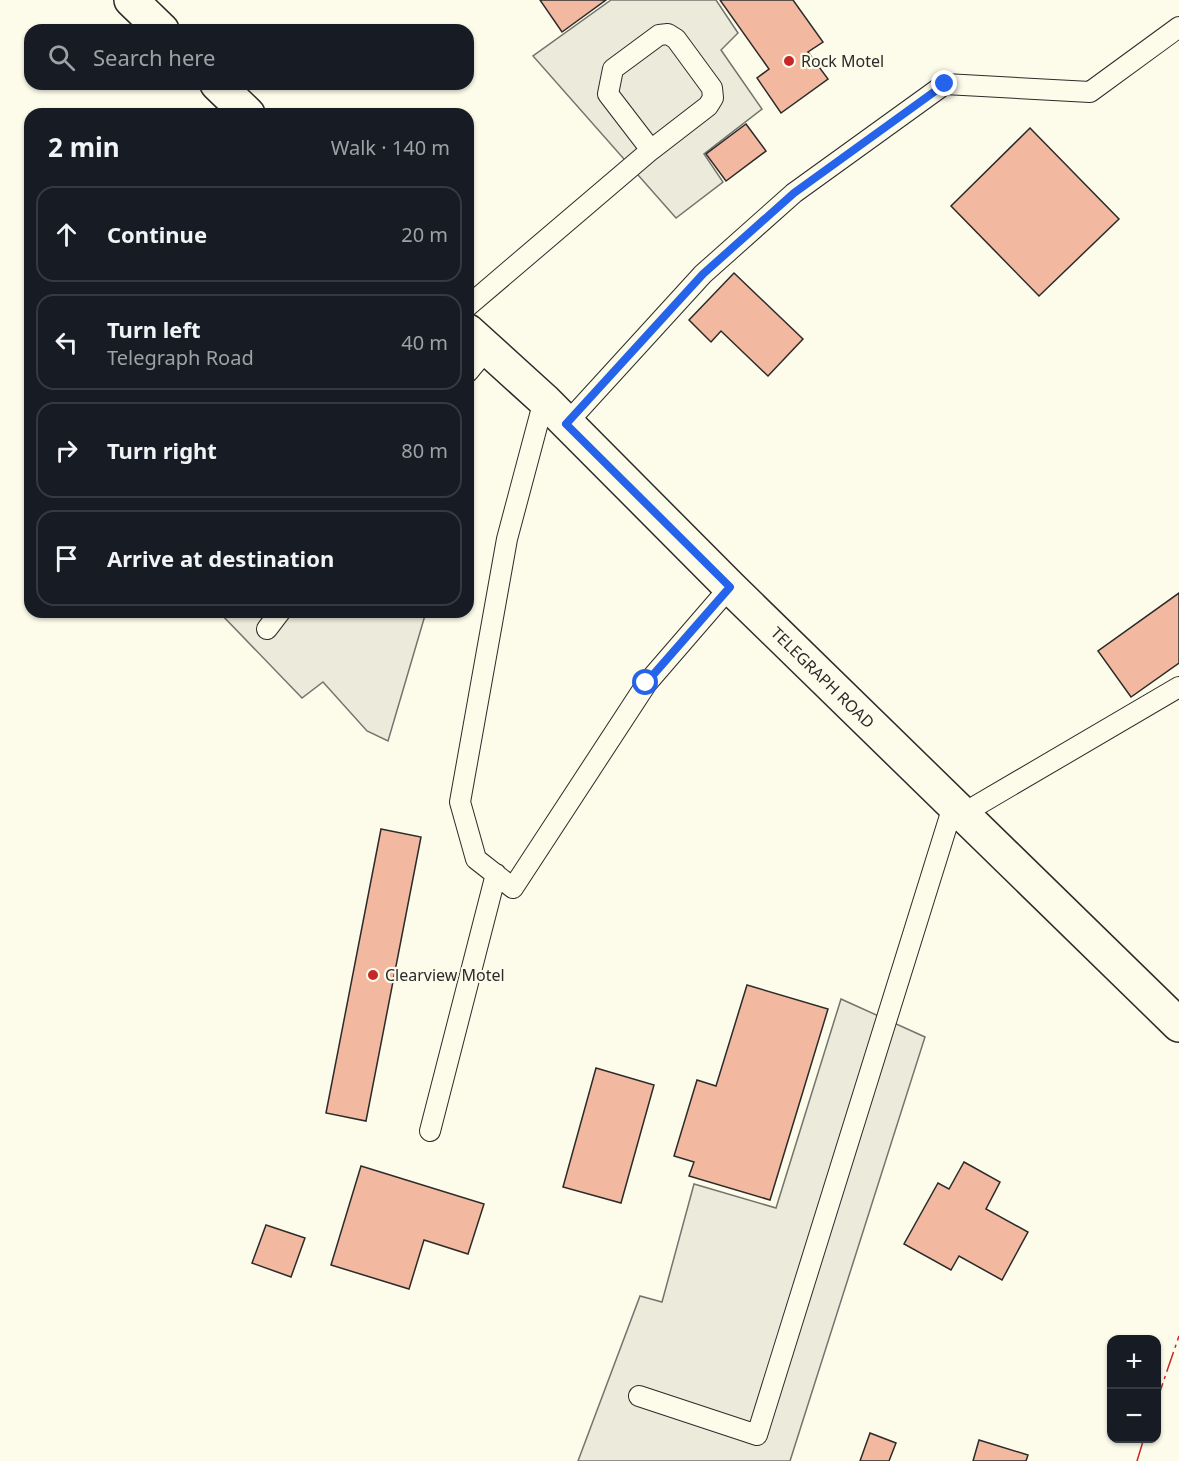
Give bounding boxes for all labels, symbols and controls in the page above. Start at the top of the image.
search box [24,24,474,90]
icon: search [45,41,78,74]
text: Search here [93,42,215,72]
place label: Rock Motel [801,50,884,72]
marker: Rock Motel [782,54,796,68]
route end [931,70,957,96]
text: 2 min [48,129,120,165]
text: Walk · 140 m [331,134,450,161]
icon: ahead [50,218,83,251]
text: Continue [107,219,207,249]
text: 20 m [401,221,448,248]
text: Turn left [107,314,201,344]
icon: left [50,326,83,359]
text: 40 m [401,329,448,356]
text: Telegraph Road [107,344,254,371]
icon: right [50,434,83,467]
text: Turn right [107,435,217,465]
text: 80 m [401,437,448,464]
icon: arrive [50,542,83,575]
text: Arrive at destination [107,543,334,573]
street label: TELEGRAPH ROAD [766,622,879,733]
route start [632,669,658,695]
place label: Clearview Motel [385,964,505,986]
marker: Clearview Motel [366,968,380,982]
map controls [1107,1335,1161,1443]
button: + [1107,1335,1161,1389]
button: − [1107,1389,1161,1443]

